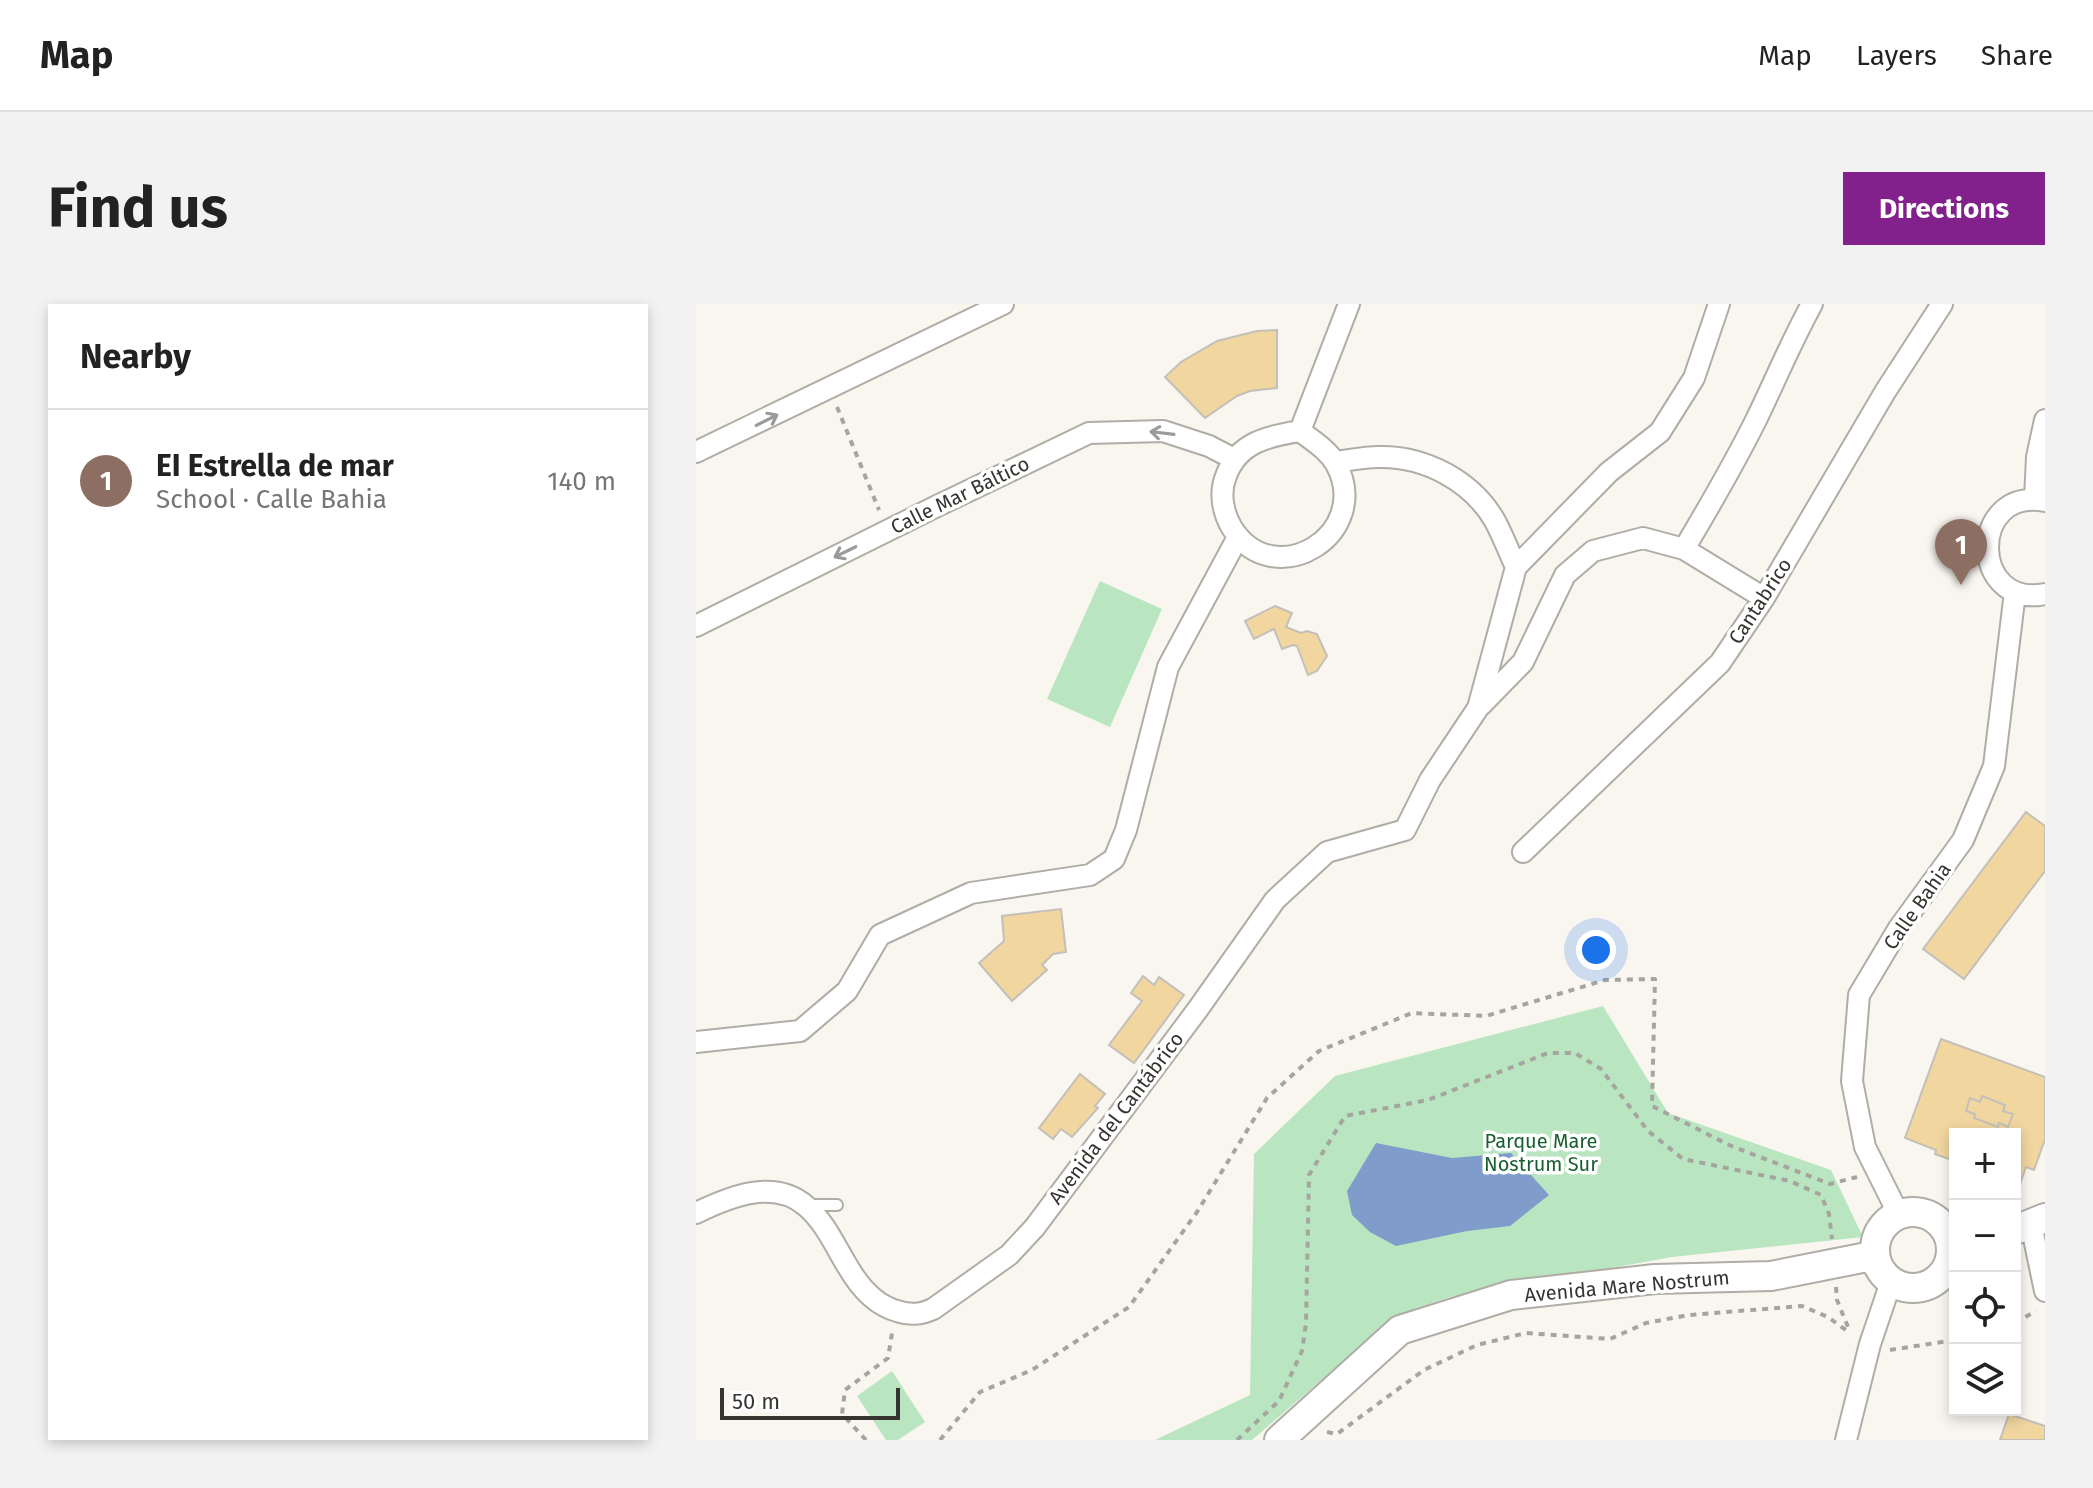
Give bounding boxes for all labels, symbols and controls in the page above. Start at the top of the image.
text: Map [40,32,113,78]
text: Map [1758,39,1812,72]
text: Layers [1856,39,1937,72]
text: Share [1981,39,2053,72]
button: Directions [1843,172,2045,245]
text: Find us [48,175,228,242]
text: Nearby [80,336,191,377]
one-way arrow [754,411,778,427]
one-way arrow [1149,425,1175,440]
text: EI Estrella de mar [156,448,394,484]
street label: Calle Mar Báltico [887,451,1033,539]
text: 1 [100,466,112,497]
text: 140 m [547,466,616,497]
text: School · Calle Bahia [156,484,387,515]
pin: 1 [1935,519,1987,585]
one-way arrow [834,545,858,560]
street label: Cantabrico [1723,554,1797,648]
street label: Calle Bahia [1878,858,1956,954]
your location [1576,930,1616,970]
street label: Avenida del Cantábrico [1043,1027,1189,1209]
map controls [1949,1128,2021,1416]
button: + [1949,1128,2021,1200]
park label: Parque Mare Nostrum Sur [1484,1129,1598,1176]
button: − [1949,1200,2021,1272]
street label: Avenida Mare Nostrum [1523,1265,1731,1307]
button: locate [1949,1272,2021,1344]
button: layers [1949,1344,2021,1416]
scale bar [720,1384,900,1420]
text: 50 m [732,1388,780,1415]

